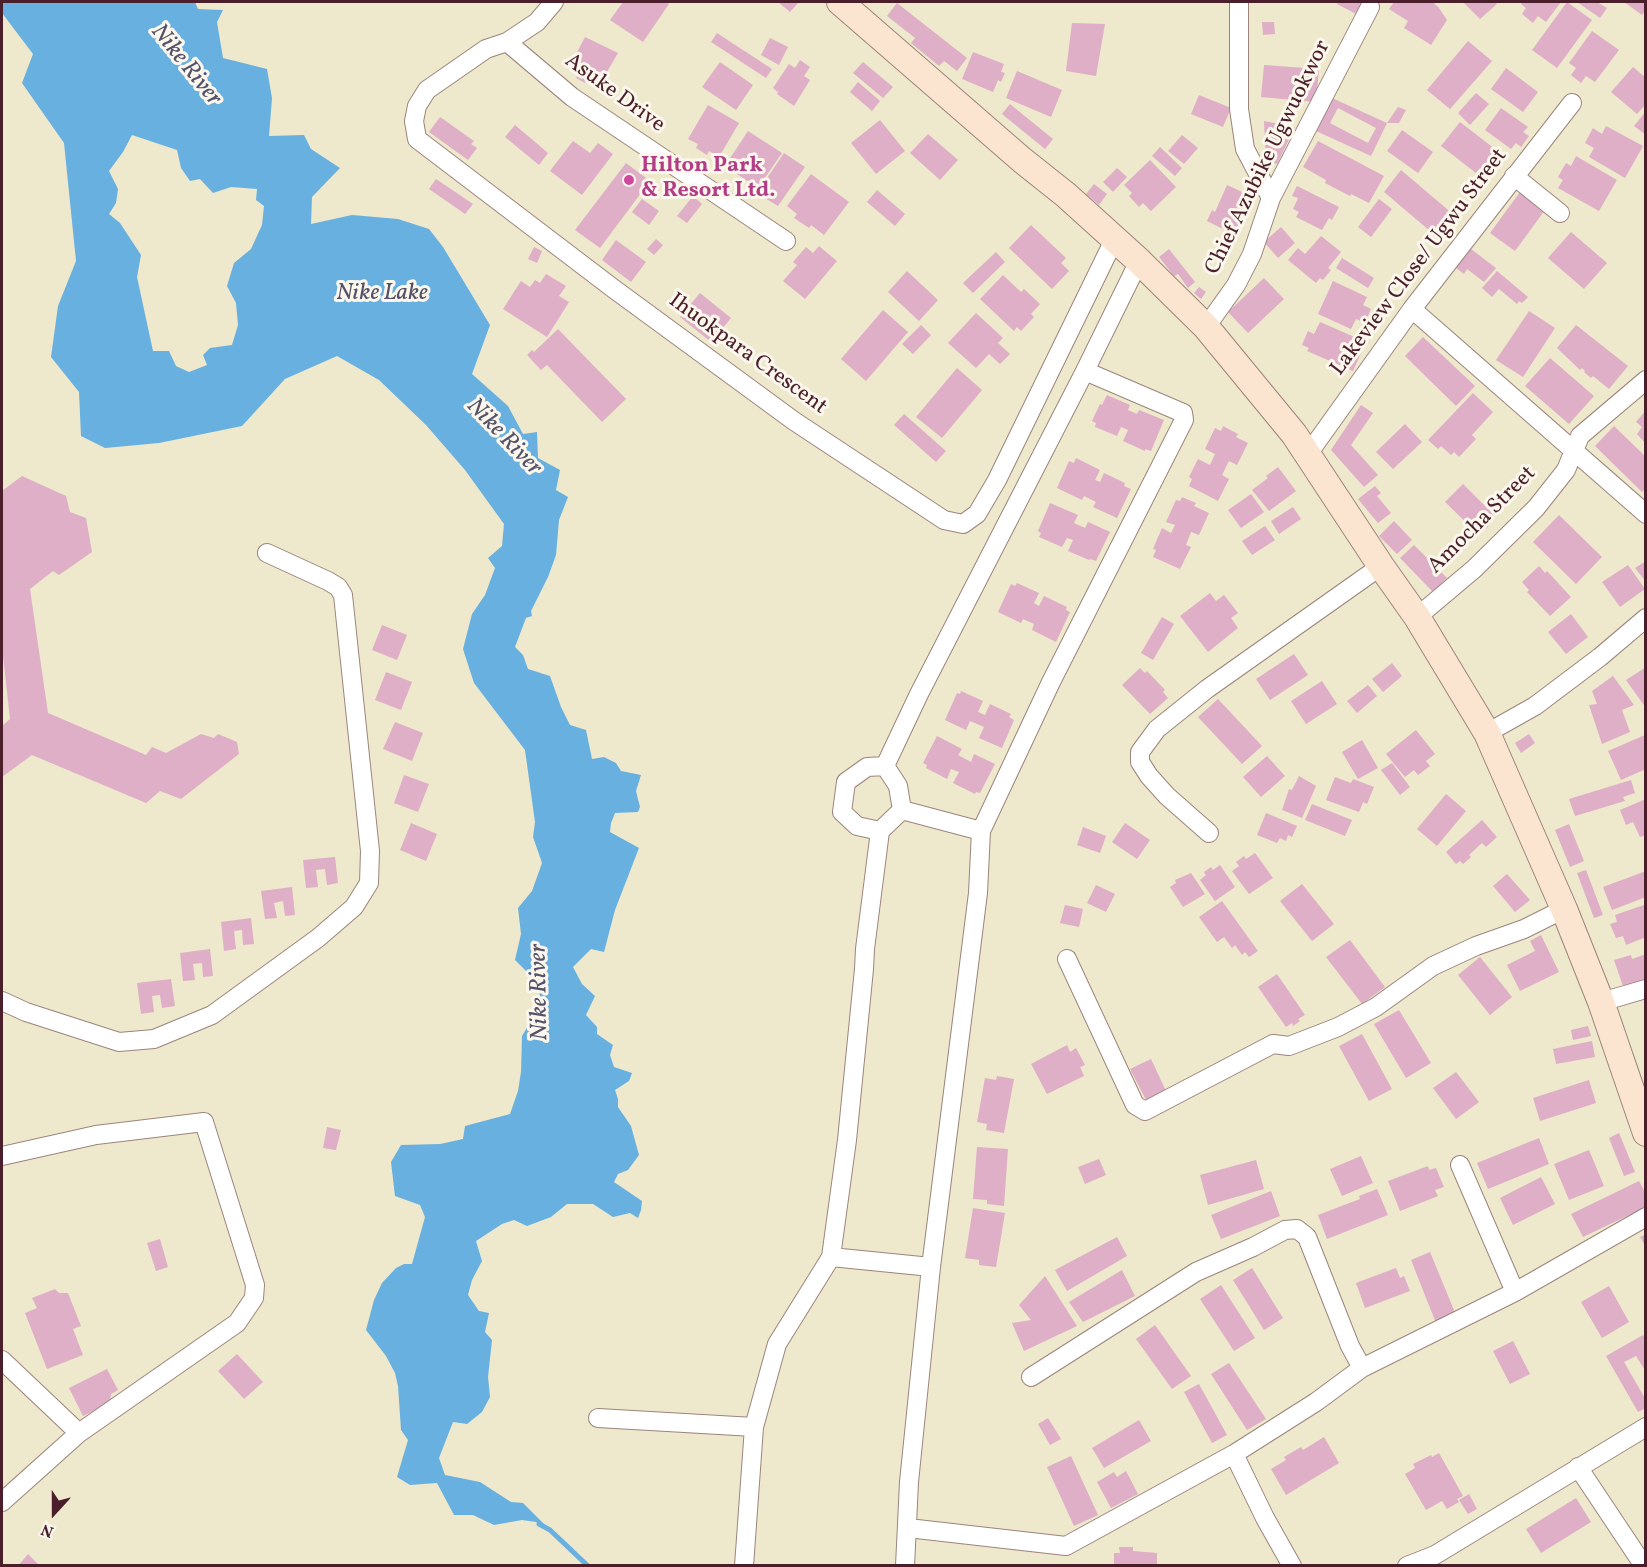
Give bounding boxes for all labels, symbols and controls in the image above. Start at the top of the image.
water label: Nike River [143,19,227,113]
street label: Chief Azubike Ugwuokwor [1201,37,1337,279]
street label: Asuke Drive [559,49,669,139]
street label: Lakeview Close/ Ugwu Street [1326,144,1514,382]
place label: Hilton Park & Resort Ltd. [641,154,775,206]
marker: Hilton Park & Resort Ltd. [622,173,636,187]
water label: Nike Lake [336,281,428,309]
street label: Ihuokpara Crescent [663,289,831,421]
water label: Nike River [459,393,547,483]
street label: Amocha Street [1423,461,1543,581]
water label: Nike River [526,943,556,1041]
north arrow [24,1483,84,1543]
text: N [38,1517,57,1542]

